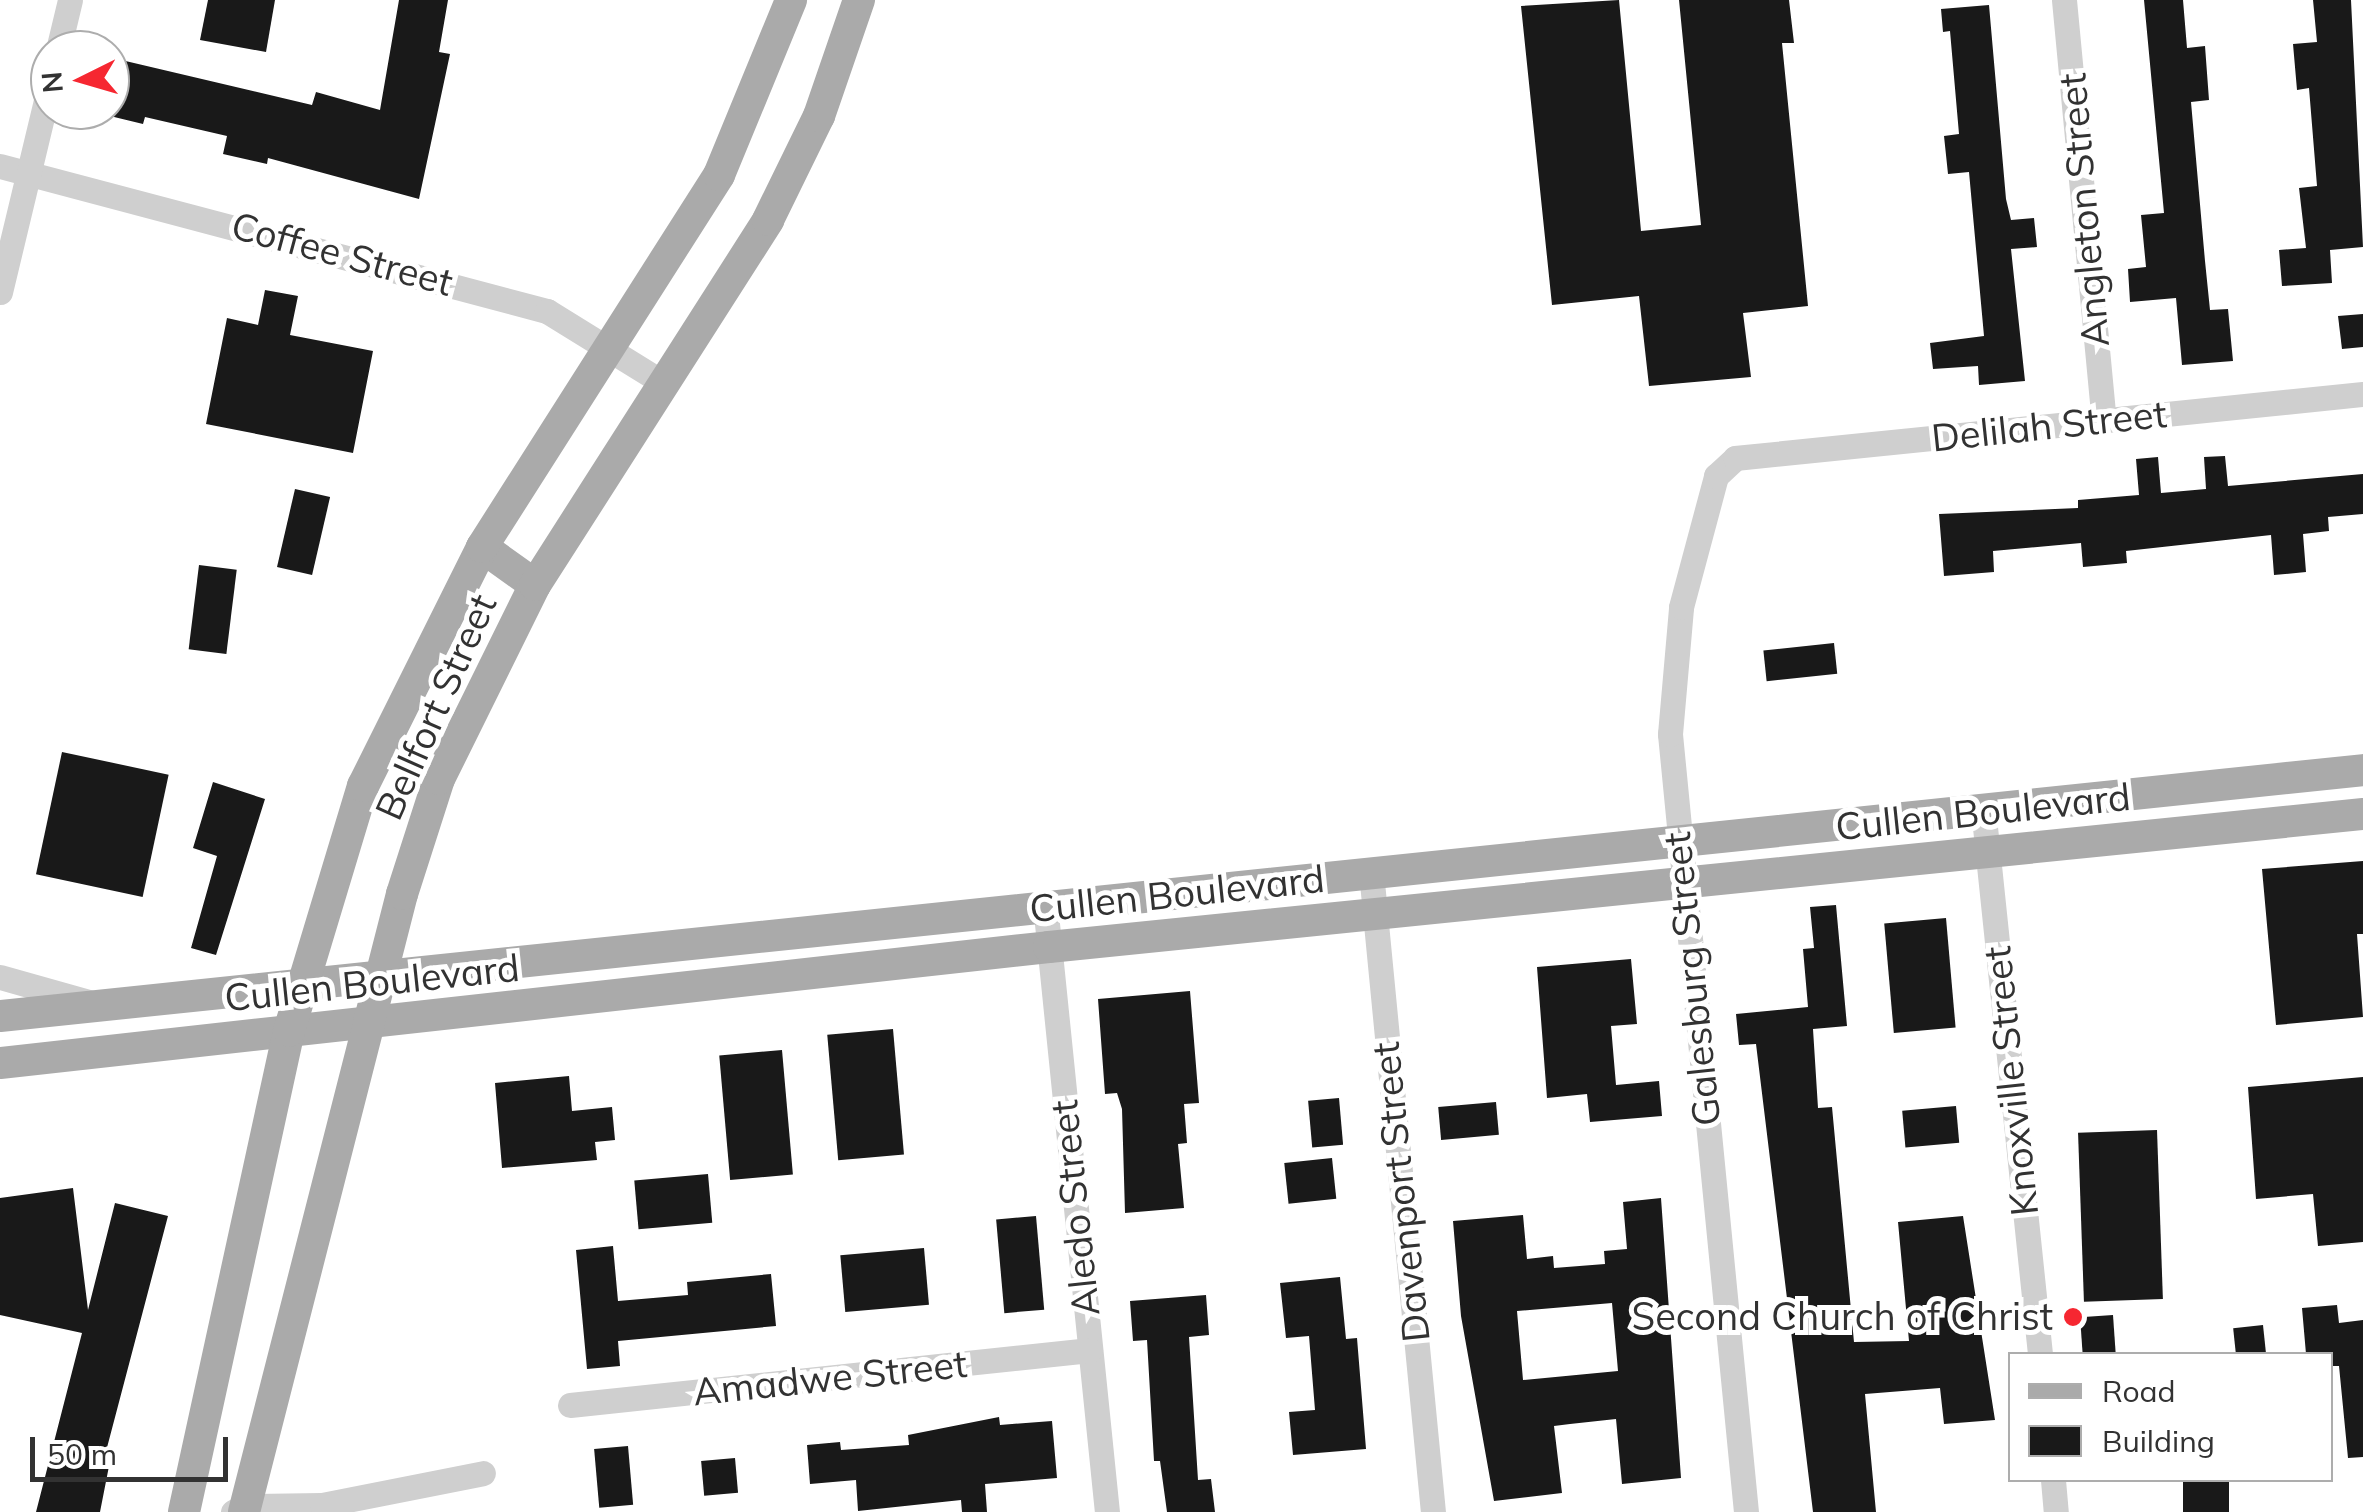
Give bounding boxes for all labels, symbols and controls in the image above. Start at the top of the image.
north arrow [30,30,130,130]
text: N [33,70,70,95]
street label: Angleton Street [2049,71,2119,349]
street label: Coffee Street [226,203,458,305]
street label: Delilah Street [1929,391,2169,461]
street label: Bellfort Street [366,587,506,827]
street label: Cullen Boulevard [1833,774,2133,850]
street label: Galesburg Street [1654,830,1730,1128]
street label: Cullen Boulevard [1027,856,1327,932]
street label: Knoxville Street [1974,944,2048,1218]
street label: Cullen Boulevard [222,945,522,1021]
street label: Davenport Street [1363,1040,1439,1344]
street label: Aledo Street [1041,1098,1109,1318]
place label: Second Church of Christ [1631,1294,2053,1340]
marker: Second Church of Christ [2062,1306,2084,1328]
street label: Amadwe Street [691,1341,969,1415]
legend [2008,1352,2333,1482]
text: Road [2102,1372,2176,1410]
scale bar [35,1417,232,1479]
text: Building [2102,1422,2215,1460]
text: 50 m [47,1435,117,1473]

